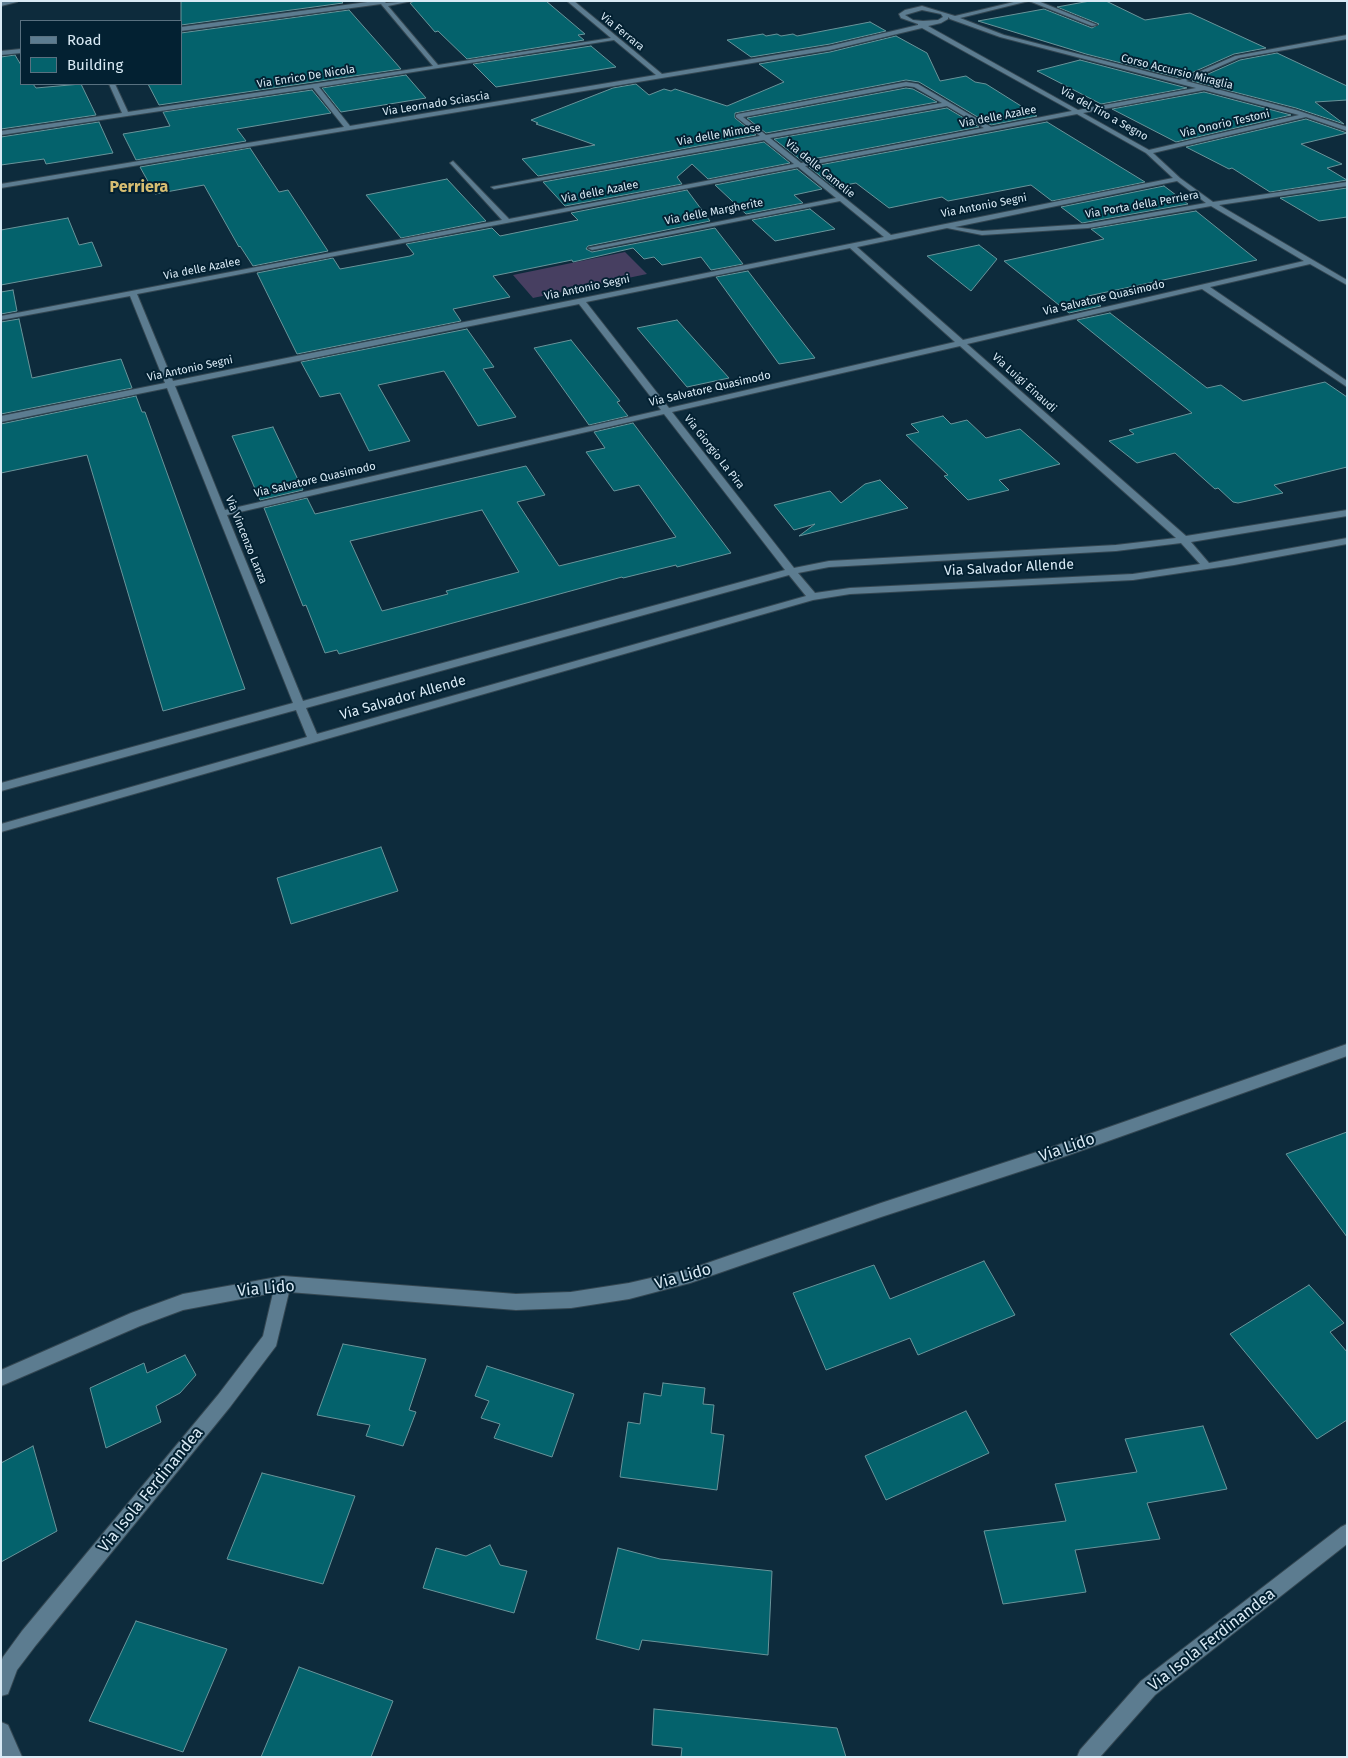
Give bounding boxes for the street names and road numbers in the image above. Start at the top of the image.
street label: Via Ferrara [597,10,647,54]
street label: Corso Accursio Miraglia [1120,52,1234,92]
street label: Via Enrico De Nicola [256,63,356,91]
street label: Via del Tiro a Segno [1058,84,1150,144]
street label: Via Leornado Sciascia [382,89,490,119]
street label: Via delle Azalee [958,103,1038,131]
street label: Via Onorio Testoni [1179,107,1271,141]
street label: Via delle Mimose [676,121,762,149]
street label: Via delle Camelie [783,137,857,201]
street label: Via delle Azalee [560,178,640,206]
street label: Via Porta della Perriera [1084,189,1200,221]
street label: Via Antonio Segni [940,191,1028,221]
street label: Via delle Margherite [664,196,764,228]
street label: Via delle Azalee [162,255,242,283]
street label: Via Antonio Segni [543,272,631,304]
street label: Via Salvatore Quasimodo [1042,278,1166,318]
street label: Via Luigi Einaudi [989,351,1059,415]
street label: Via Antonio Segni [146,353,234,385]
street label: Via Salvatore Quasimodo [648,369,772,409]
street label: Via Giorgio La Pira [681,412,747,492]
street label: Via Salvatore Quasimodo [253,460,377,500]
street label: Via Vincenzo Lanza [222,494,270,586]
street label: Via Salvador Allende [944,556,1074,580]
street label: Via Salvador Allende [338,672,468,724]
street label: Via Lido [1037,1130,1097,1166]
street label: Via Lido [653,1260,713,1294]
street label: Via Lido [236,1277,296,1301]
street label: Via Isola Ferdinandea [95,1424,207,1556]
street label: Via Isola Ferdinandea [1145,1585,1279,1695]

